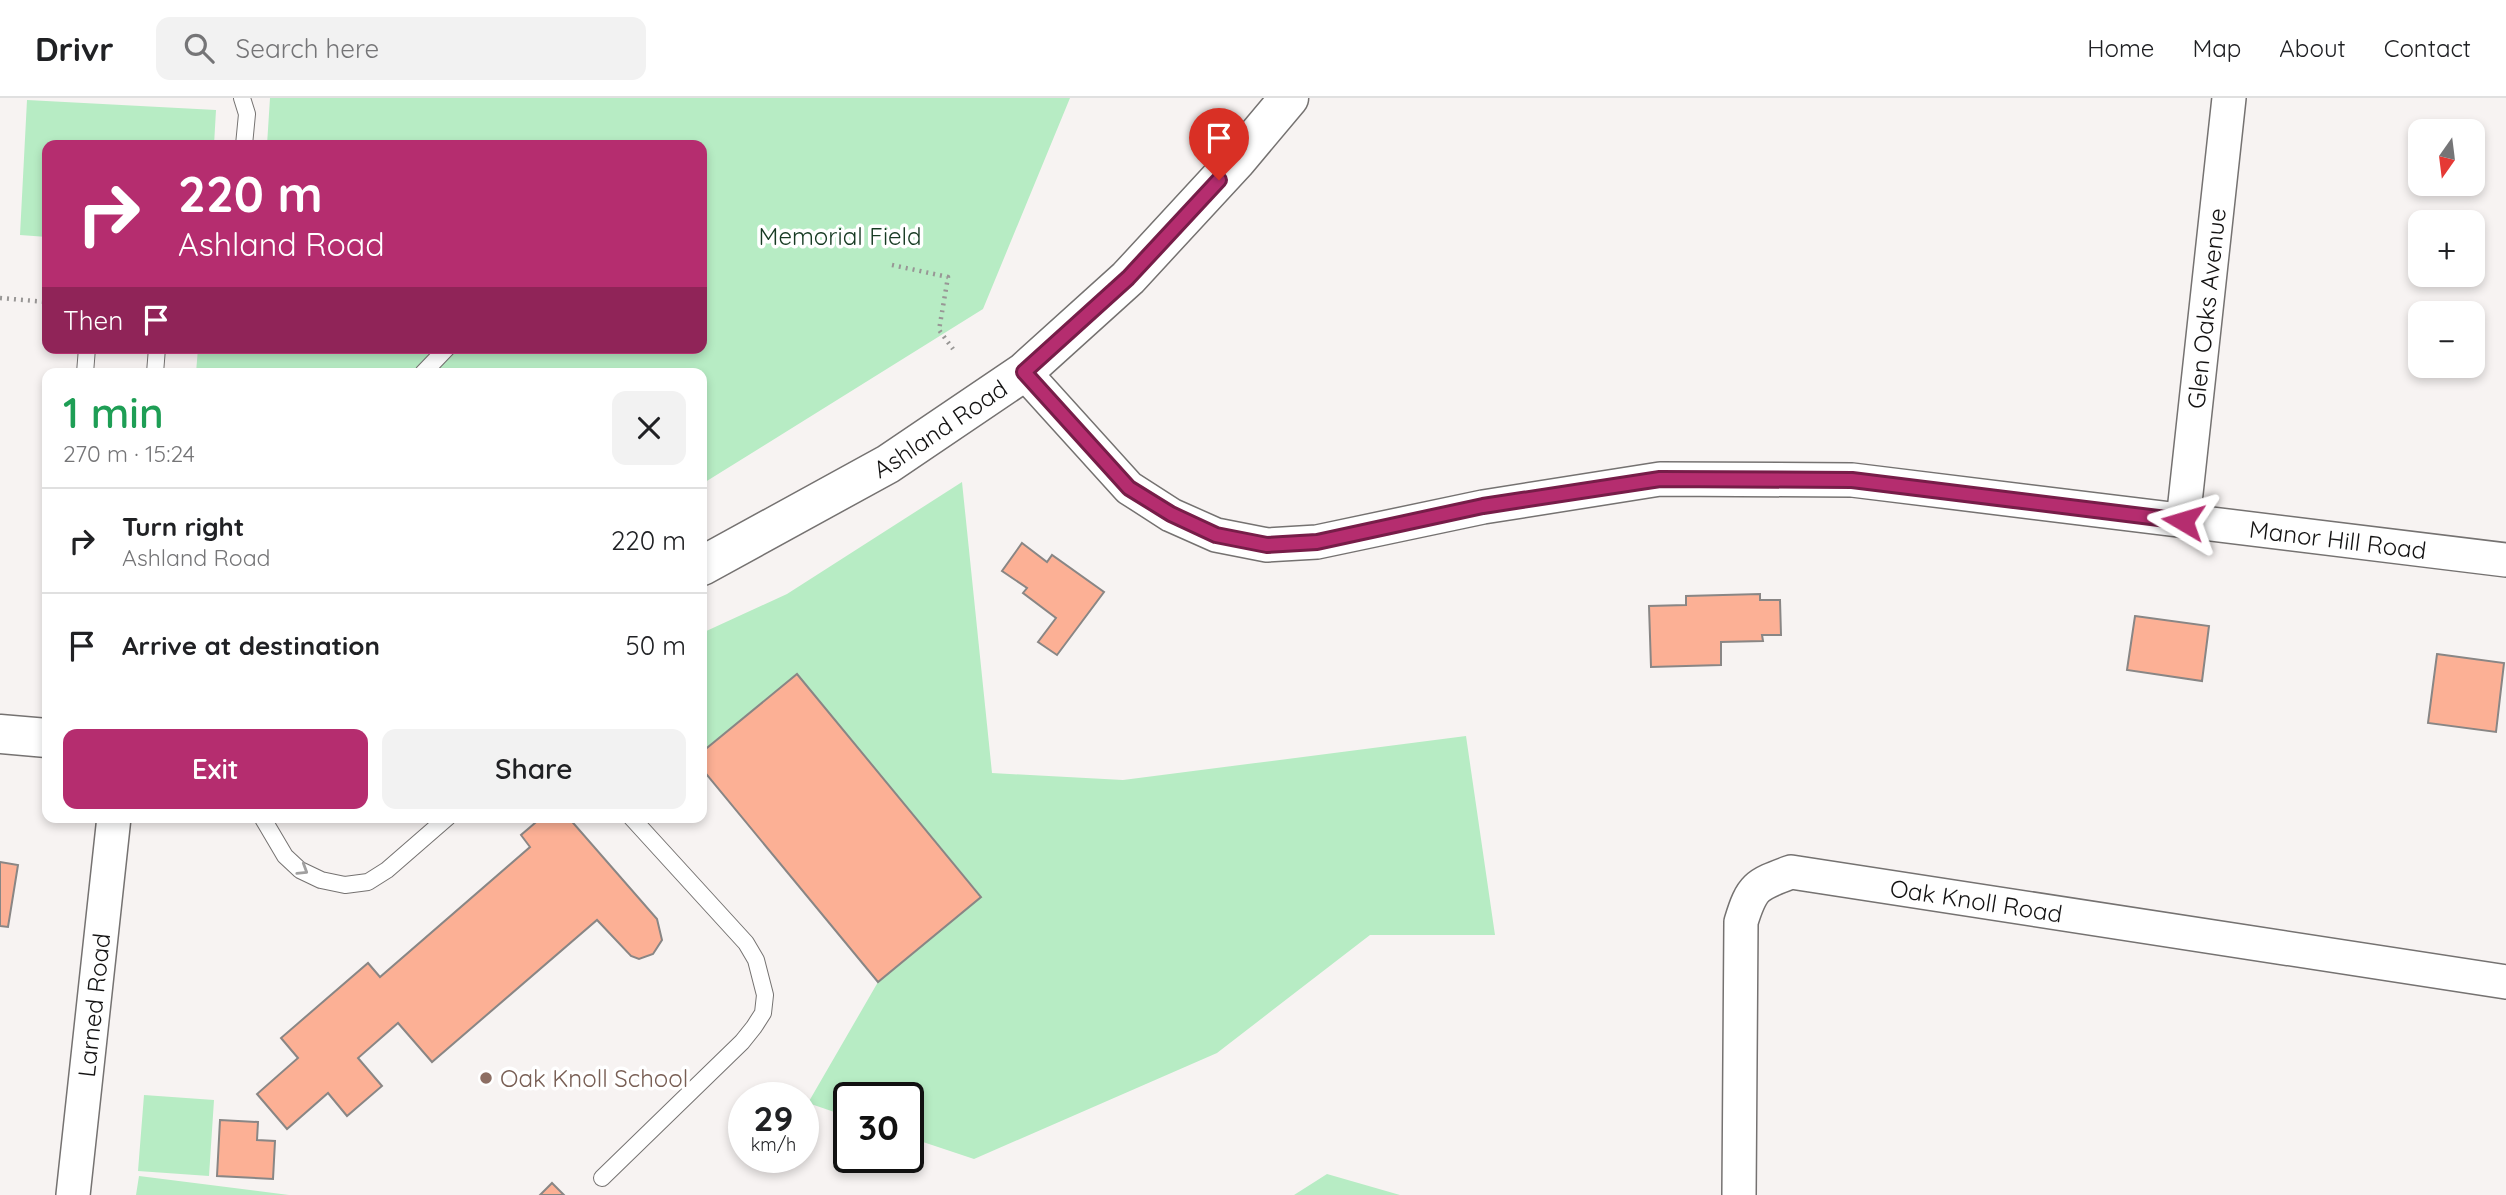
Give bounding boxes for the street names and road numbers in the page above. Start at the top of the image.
street label: Glen Oaks Avenue [2180,206,2232,410]
street label: Ashland Road [868,373,1013,484]
street label: Manor Hill Road [2248,514,2428,565]
street label: Oak Knoll Road [1888,872,2064,929]
street label: Larned Road [71,932,116,1079]

